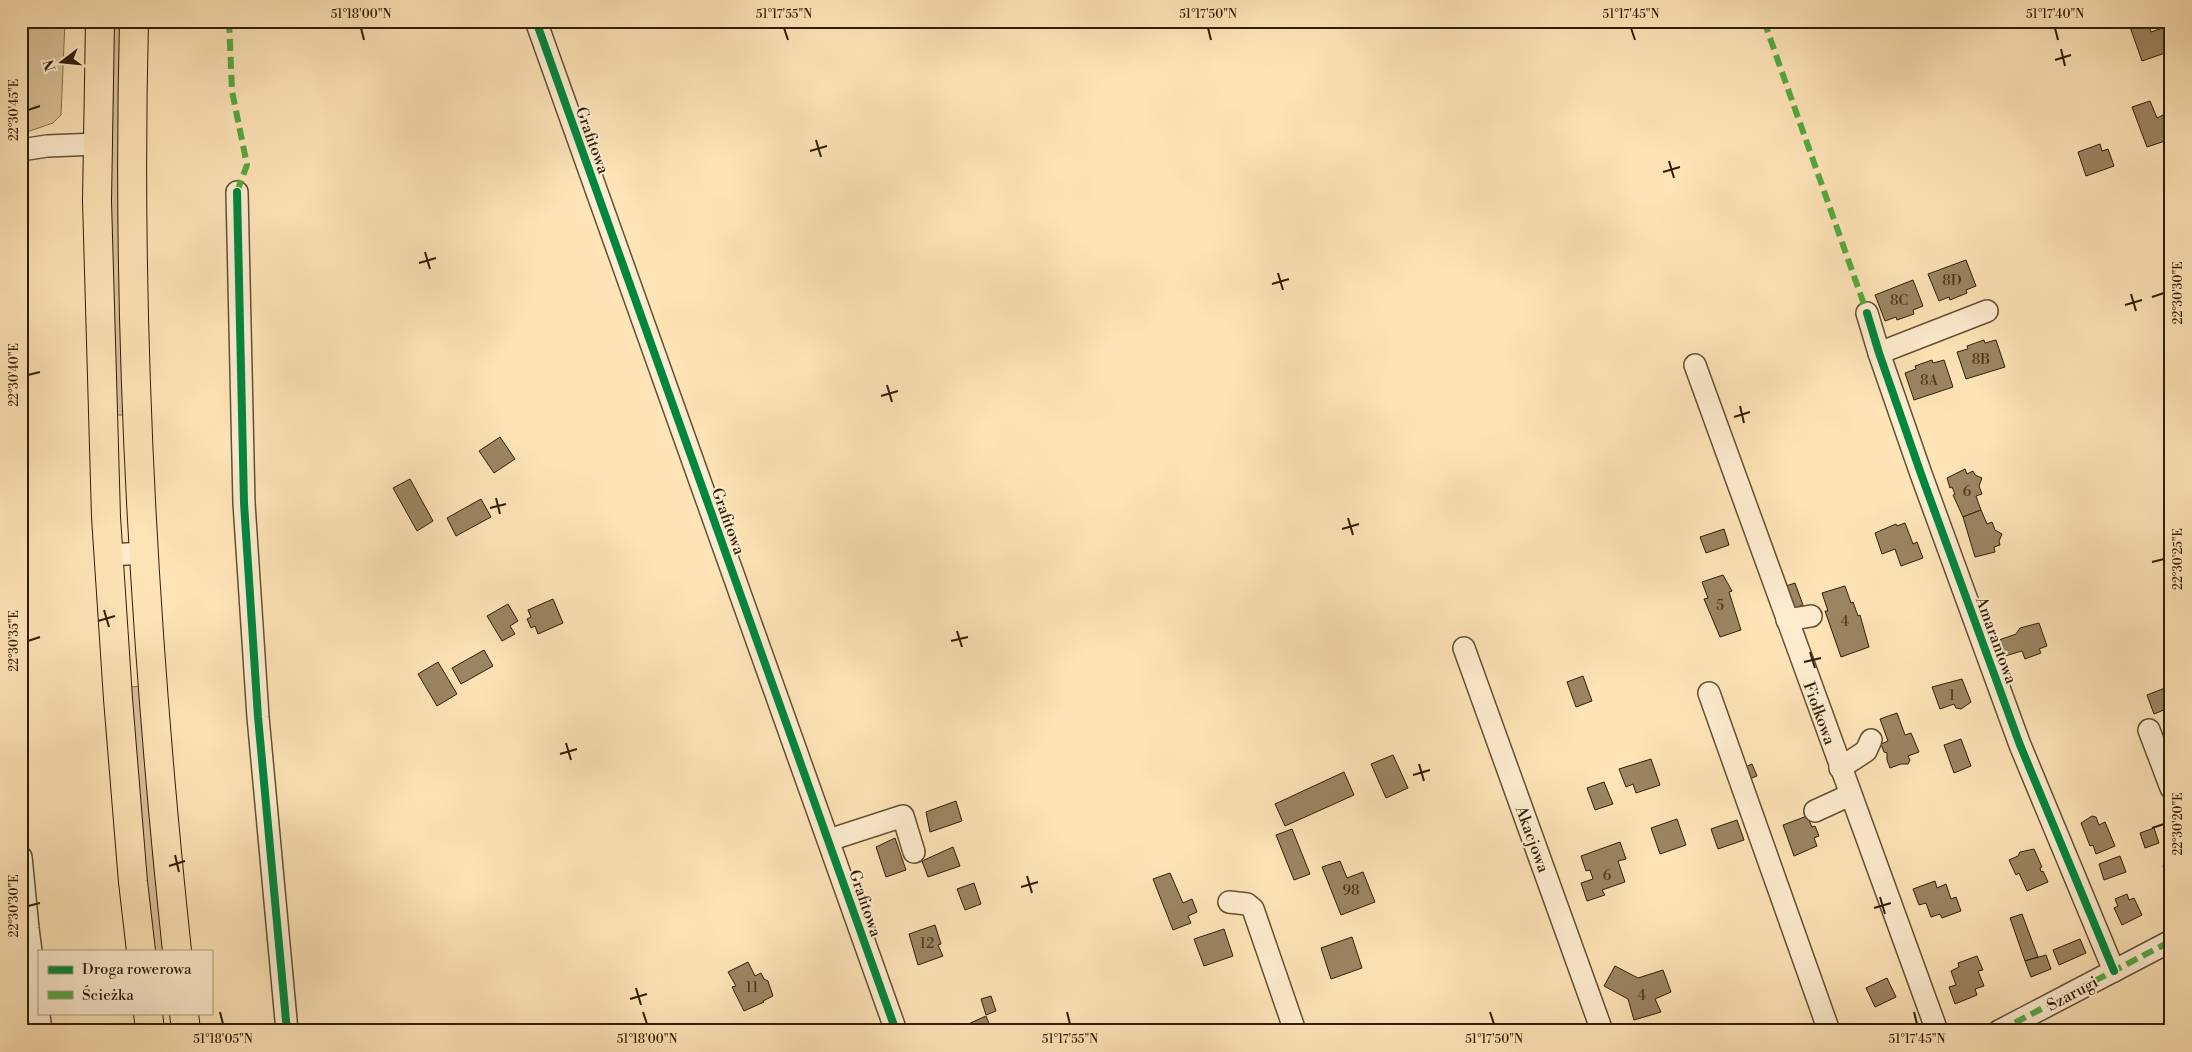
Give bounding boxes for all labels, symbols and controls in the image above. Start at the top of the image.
text: 51°18'00"N [331,7,391,22]
text: 51°17'55"N [756,7,812,22]
text: 51°17'50"N [1179,7,1237,22]
text: 51°17'45"N [1603,7,1659,22]
text: 51°17'40"N [2026,7,2084,22]
north arrow [38,38,88,88]
text: N [40,58,61,73]
text: 22°30'45"E [7,79,22,141]
street label: Grafitowa [571,104,614,177]
text: 22°30'30"E [2171,262,2186,324]
house number: 8D [1942,272,1962,290]
house number: 8C [1890,292,1908,310]
text: 22°30'40"E [7,343,22,407]
house number: 8B [1972,351,1990,369]
house number: 8A [1920,372,1938,390]
house number: 6 [1963,483,1972,501]
street label: Grafitowa [707,485,750,558]
text: 22°30'25"E [2171,528,2186,590]
street label: Amarantowa [1971,593,2021,687]
house number: 5 [1716,597,1724,615]
text: 22°30'35"E [7,610,22,672]
house number: 4 [1841,613,1849,631]
street label: Fiołkowa [1798,679,1840,748]
house number: 1 [1949,687,1955,705]
text: 22°30'20"E [2171,792,2186,856]
street label: Akacjowa [1510,802,1554,876]
street label: Grafitowa [844,867,886,940]
house number: 6 [1603,867,1612,885]
text: 22°30'30"E [7,875,22,937]
house number: 98 [1342,882,1360,900]
house number: 12 [920,935,934,953]
legend [38,950,212,1014]
text: Droga rowerowa [82,960,192,979]
street label: Szarugi [2043,972,2101,1016]
house number: 11 [746,979,758,997]
text: Ścieżka [82,985,134,1005]
house number: 4 [1638,987,1646,1005]
text: 51°18'05"N [193,1032,253,1047]
text: 51°18'00"N [617,1032,677,1047]
text: 51°17'55"N [1042,1032,1098,1047]
text: 51°17'50"N [1465,1032,1523,1047]
text: 51°17'45"N [1889,1032,1945,1047]

